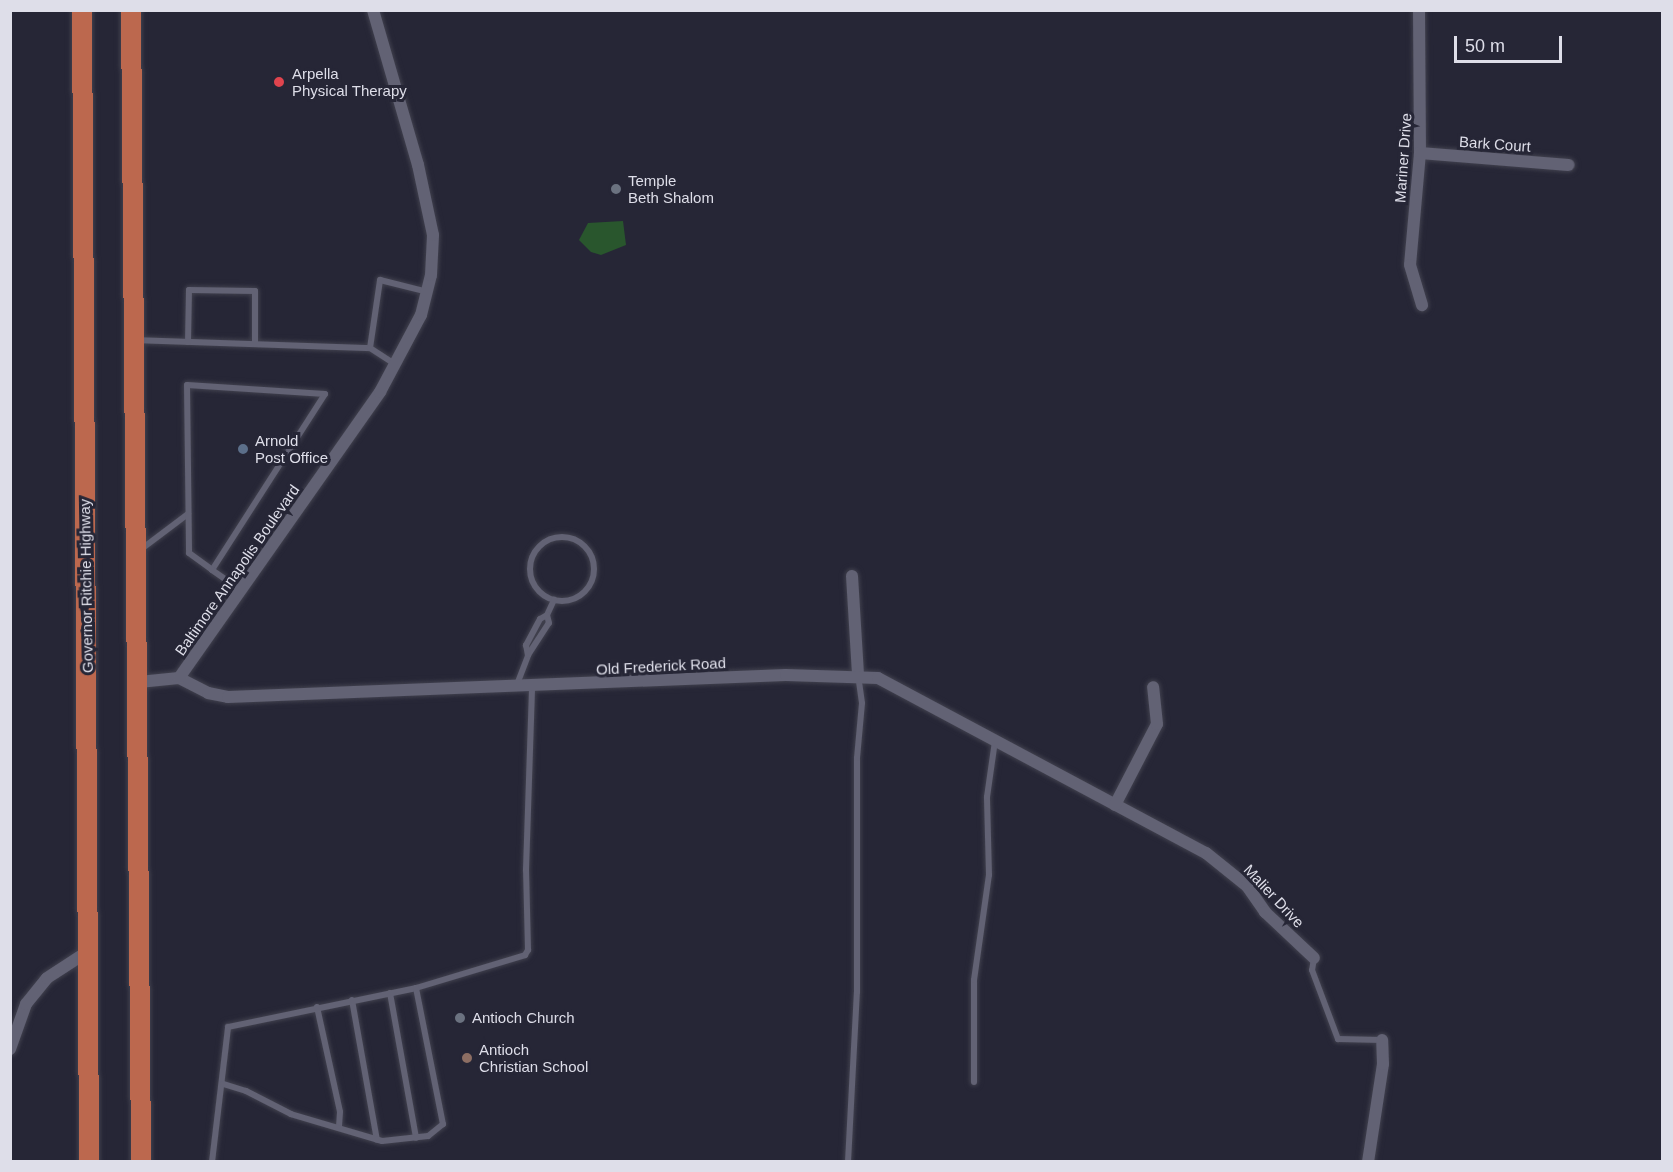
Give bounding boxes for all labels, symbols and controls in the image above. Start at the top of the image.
scale bar [1457,24,1565,62]
text: 50 m [1465,36,1505,56]
place label: Arpella Physical Therapy [292,64,407,99]
marker: Arpella Physical Therapy [270,73,288,91]
street label: Mariner Drive [1391,112,1415,204]
street label: Bark Court [1459,133,1531,155]
place label: Temple Beth Shalom [628,171,714,206]
marker: Temple Beth Shalom [609,182,623,196]
place label: Arnold Post Office [255,431,328,466]
marker: Arnold Post Office [236,442,250,456]
street label: Baltimore Annapolis Boulevard [171,481,303,659]
street label: Governor Ritchie Highway [75,499,97,673]
street label: Old Frederick Road [596,654,726,678]
street label: Malier Drive [1240,861,1308,931]
place label: Antioch Church [472,1009,575,1027]
marker: Antioch Church [453,1011,467,1025]
place label: Antioch Christian School [479,1040,588,1075]
marker: Antioch Christian School [460,1051,474,1065]

